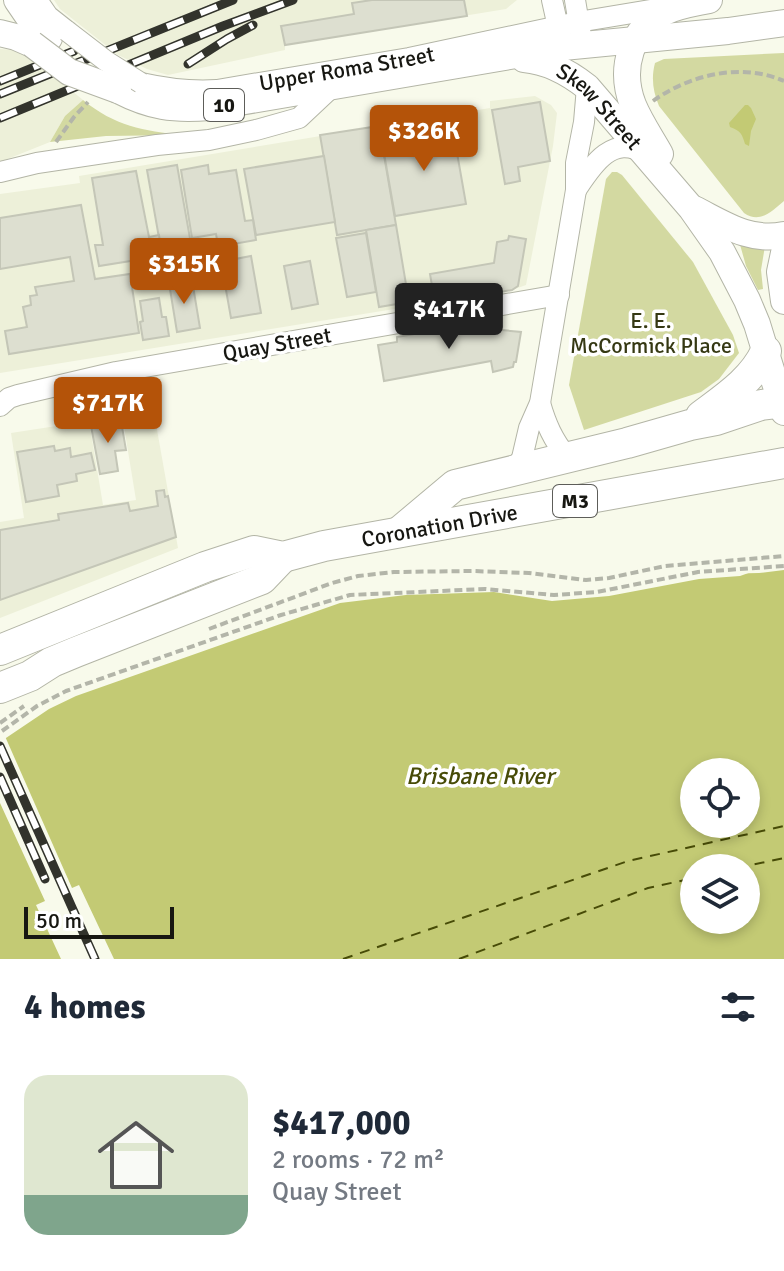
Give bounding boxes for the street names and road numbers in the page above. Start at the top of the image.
street label: Upper Roma Street [257,39,437,96]
street label: Skew Street [552,57,648,155]
road number: 10 [204,89,244,121]
street label: Quay Street [221,321,334,367]
road number: M3 [553,485,597,517]
street label: Coronation Drive [359,498,520,553]

